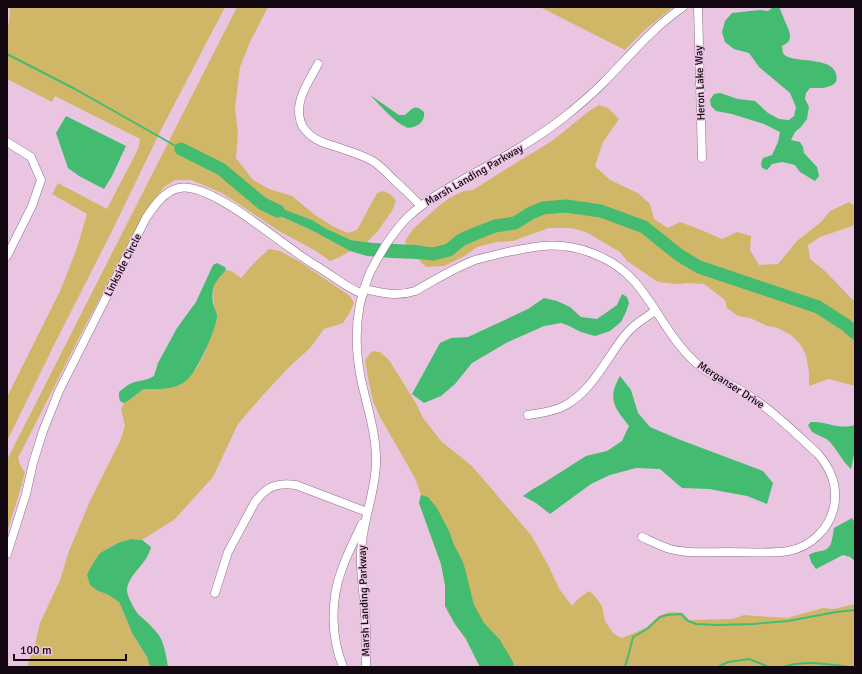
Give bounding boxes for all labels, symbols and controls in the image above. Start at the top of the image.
street label: Heron Lake Way [692,45,708,121]
street label: Marsh Landing Parkway [422,141,526,209]
street label: Linkside Circle [102,231,144,299]
street label: Merganser Drive [695,359,767,411]
street label: Marsh Landing Parkway [356,544,372,657]
scale bar [14,636,126,662]
text: 100 m [20,643,52,658]

